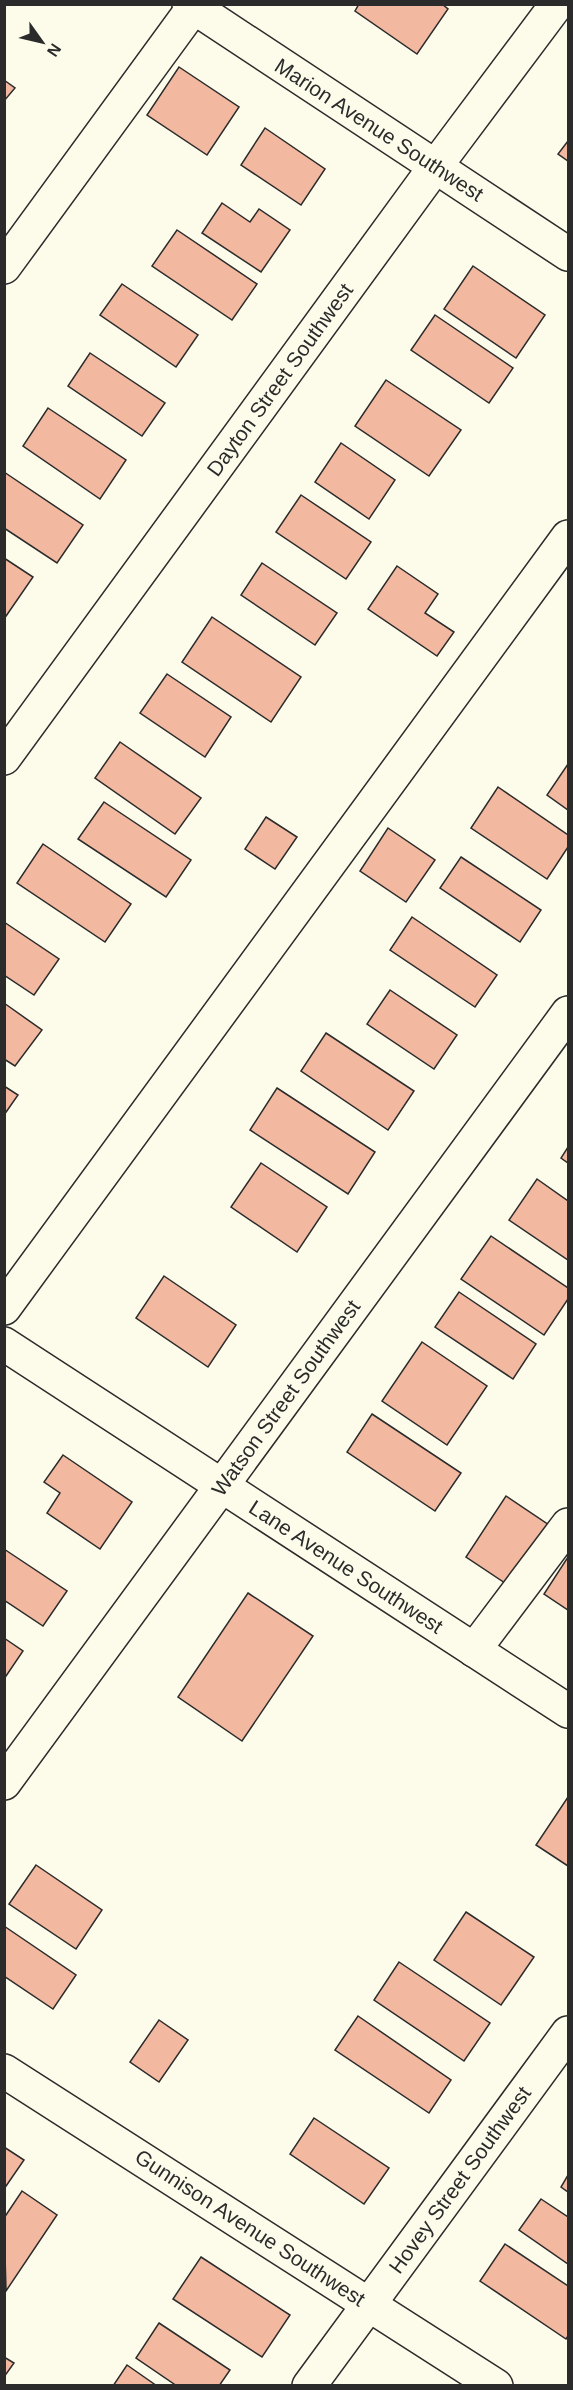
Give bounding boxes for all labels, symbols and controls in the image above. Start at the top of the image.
north arrow [12,12,72,72]
text: N [44,41,64,60]
street label: Marion Avenue Southwest [271,54,488,206]
street label: Dayton Street Southwest [202,279,357,480]
street label: Watson Street Southwest [207,1295,364,1500]
street label: Lane Avenue Southwest [245,1495,447,1638]
street label: Hovey Street Southwest [384,2082,535,2278]
street label: Gunnison Avenue Southwest [131,2145,370,2311]

